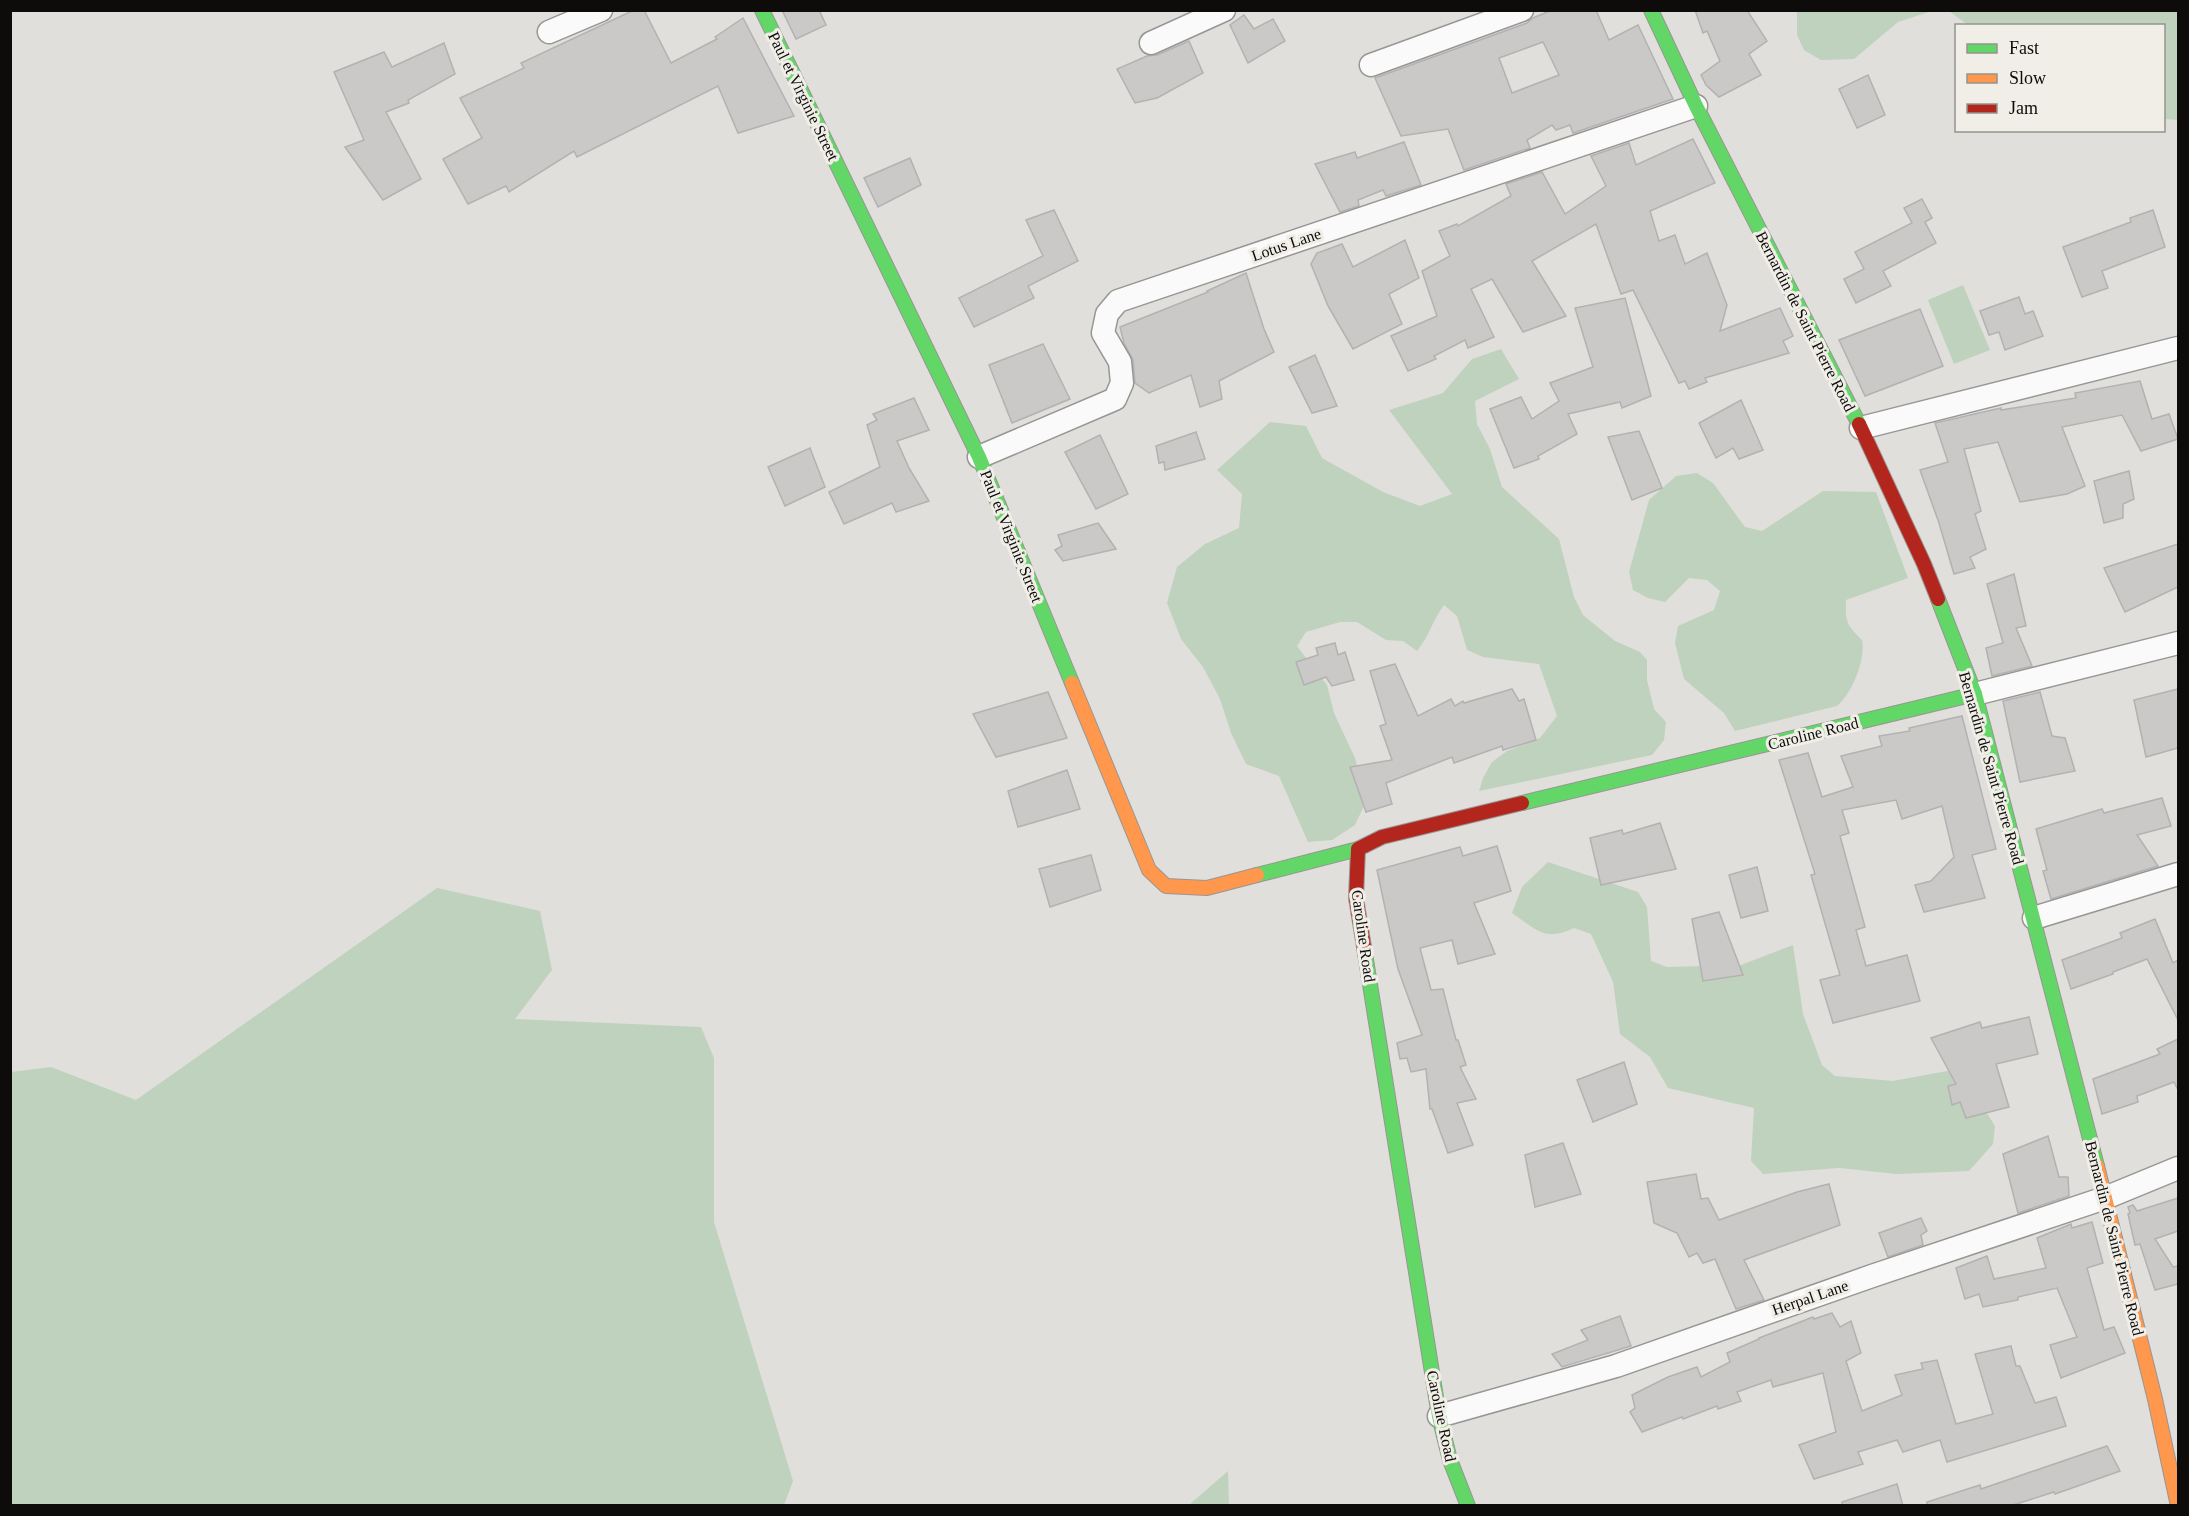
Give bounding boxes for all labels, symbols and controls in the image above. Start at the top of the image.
legend [1955,24,2165,132]
street label: Paul et Virginie Street [764,29,842,164]
text: Fast [2009,38,2039,58]
text: Slow [2009,68,2046,88]
text: Jam [2009,98,2038,118]
street label: Lotus Lane [1249,225,1323,264]
street label: Bernardin de Saint Pierre Road [1753,228,1859,414]
street label: Paul et Virginie Street [976,468,1046,606]
street label: Bernardin de Saint Pierre Road [1956,670,2027,867]
street label: Caroline Road [1766,714,1860,753]
street label: Caroline Road [1349,889,1378,983]
street label: Bernardin de Saint Pierre Road [2082,1139,2147,1337]
street label: Herpal Lane [1770,1276,1851,1319]
street label: Caroline Road [1424,1369,1459,1463]

